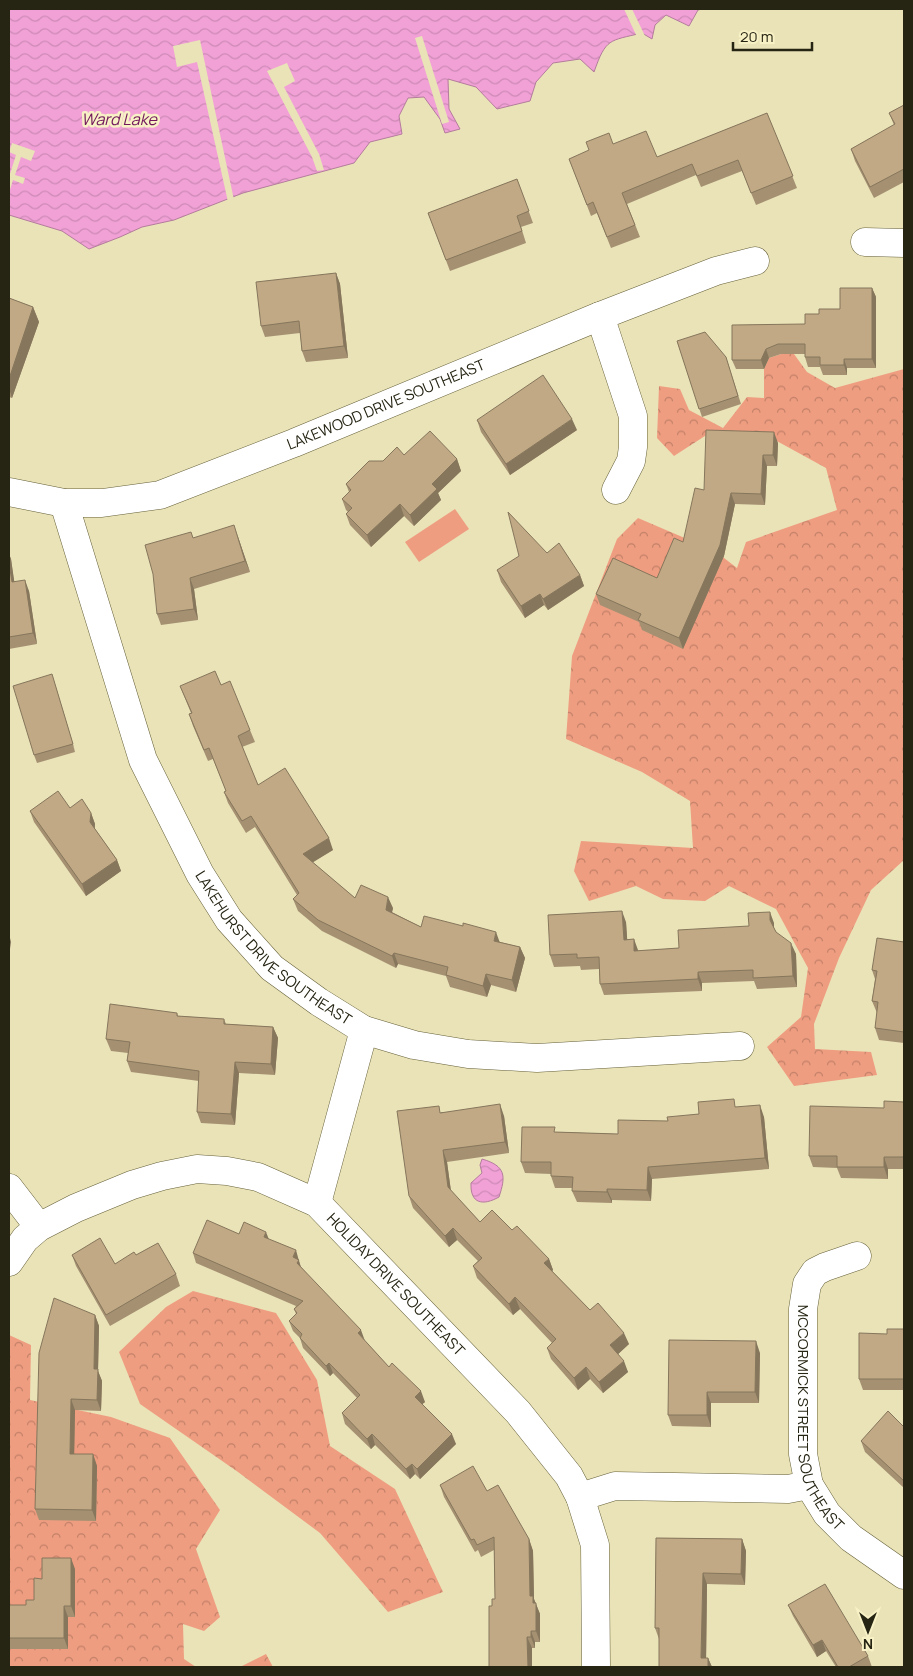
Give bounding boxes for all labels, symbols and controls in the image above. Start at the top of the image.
scale bar [733,20,812,52]
text: 20 m [740,26,773,47]
water label: Ward Lake [81,108,158,130]
street label: LAKEWOOD DRIVE SOUTHEAST [284,354,488,455]
street label: LAKEHURST DRIVE SOUTHEAST [191,866,356,1030]
street label: HOLIDAY DRIVE SOUTHEAST [322,1208,470,1360]
street label: MCCORMICK STREET SOUTHEAST [793,1305,849,1535]
north arrow [843,1606,893,1656]
text: N [863,1635,873,1654]

